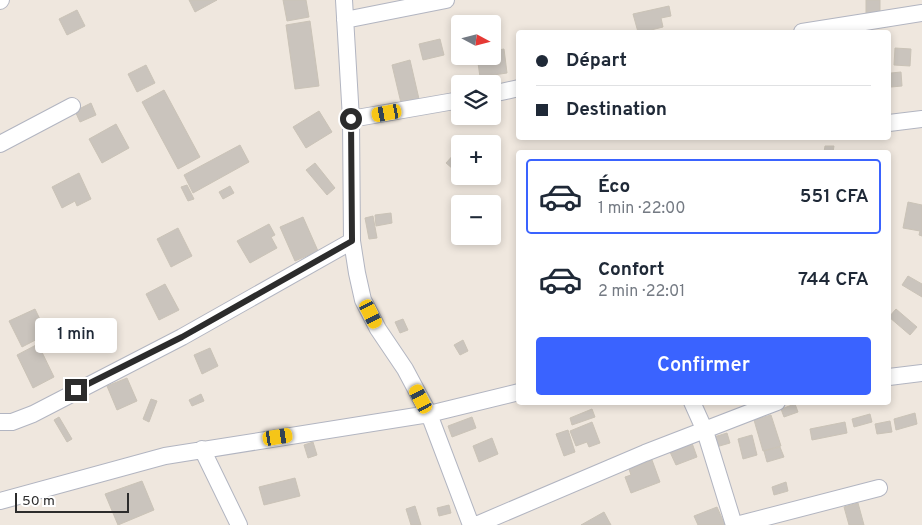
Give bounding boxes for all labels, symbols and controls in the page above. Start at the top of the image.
north arrow [451,15,501,65]
map controls [451,15,501,245]
text: Départ [566,49,627,73]
button: layers [451,75,501,125]
text: Destination [566,98,667,122]
car [370,103,403,123]
route start [340,108,362,130]
button: + [451,135,501,185]
icon: car [538,174,583,219]
text: Éco [598,175,630,199]
text: 551 CFA [800,185,869,209]
button: − [451,195,501,245]
text: 1 min · 22:00 [598,199,685,219]
icon: car [538,257,583,302]
text: Confort [598,258,664,282]
text: 744 CFA [798,268,869,292]
text: 2 min · 22:01 [598,282,685,302]
car [357,297,384,331]
callout: 1 min [35,318,117,352]
text: 1 min [57,325,95,345]
button: Confirmer [536,337,871,395]
route end [65,379,87,401]
car [407,382,434,416]
car [262,427,293,447]
scale bar [15,490,129,513]
text: 50 m [22,493,55,510]

